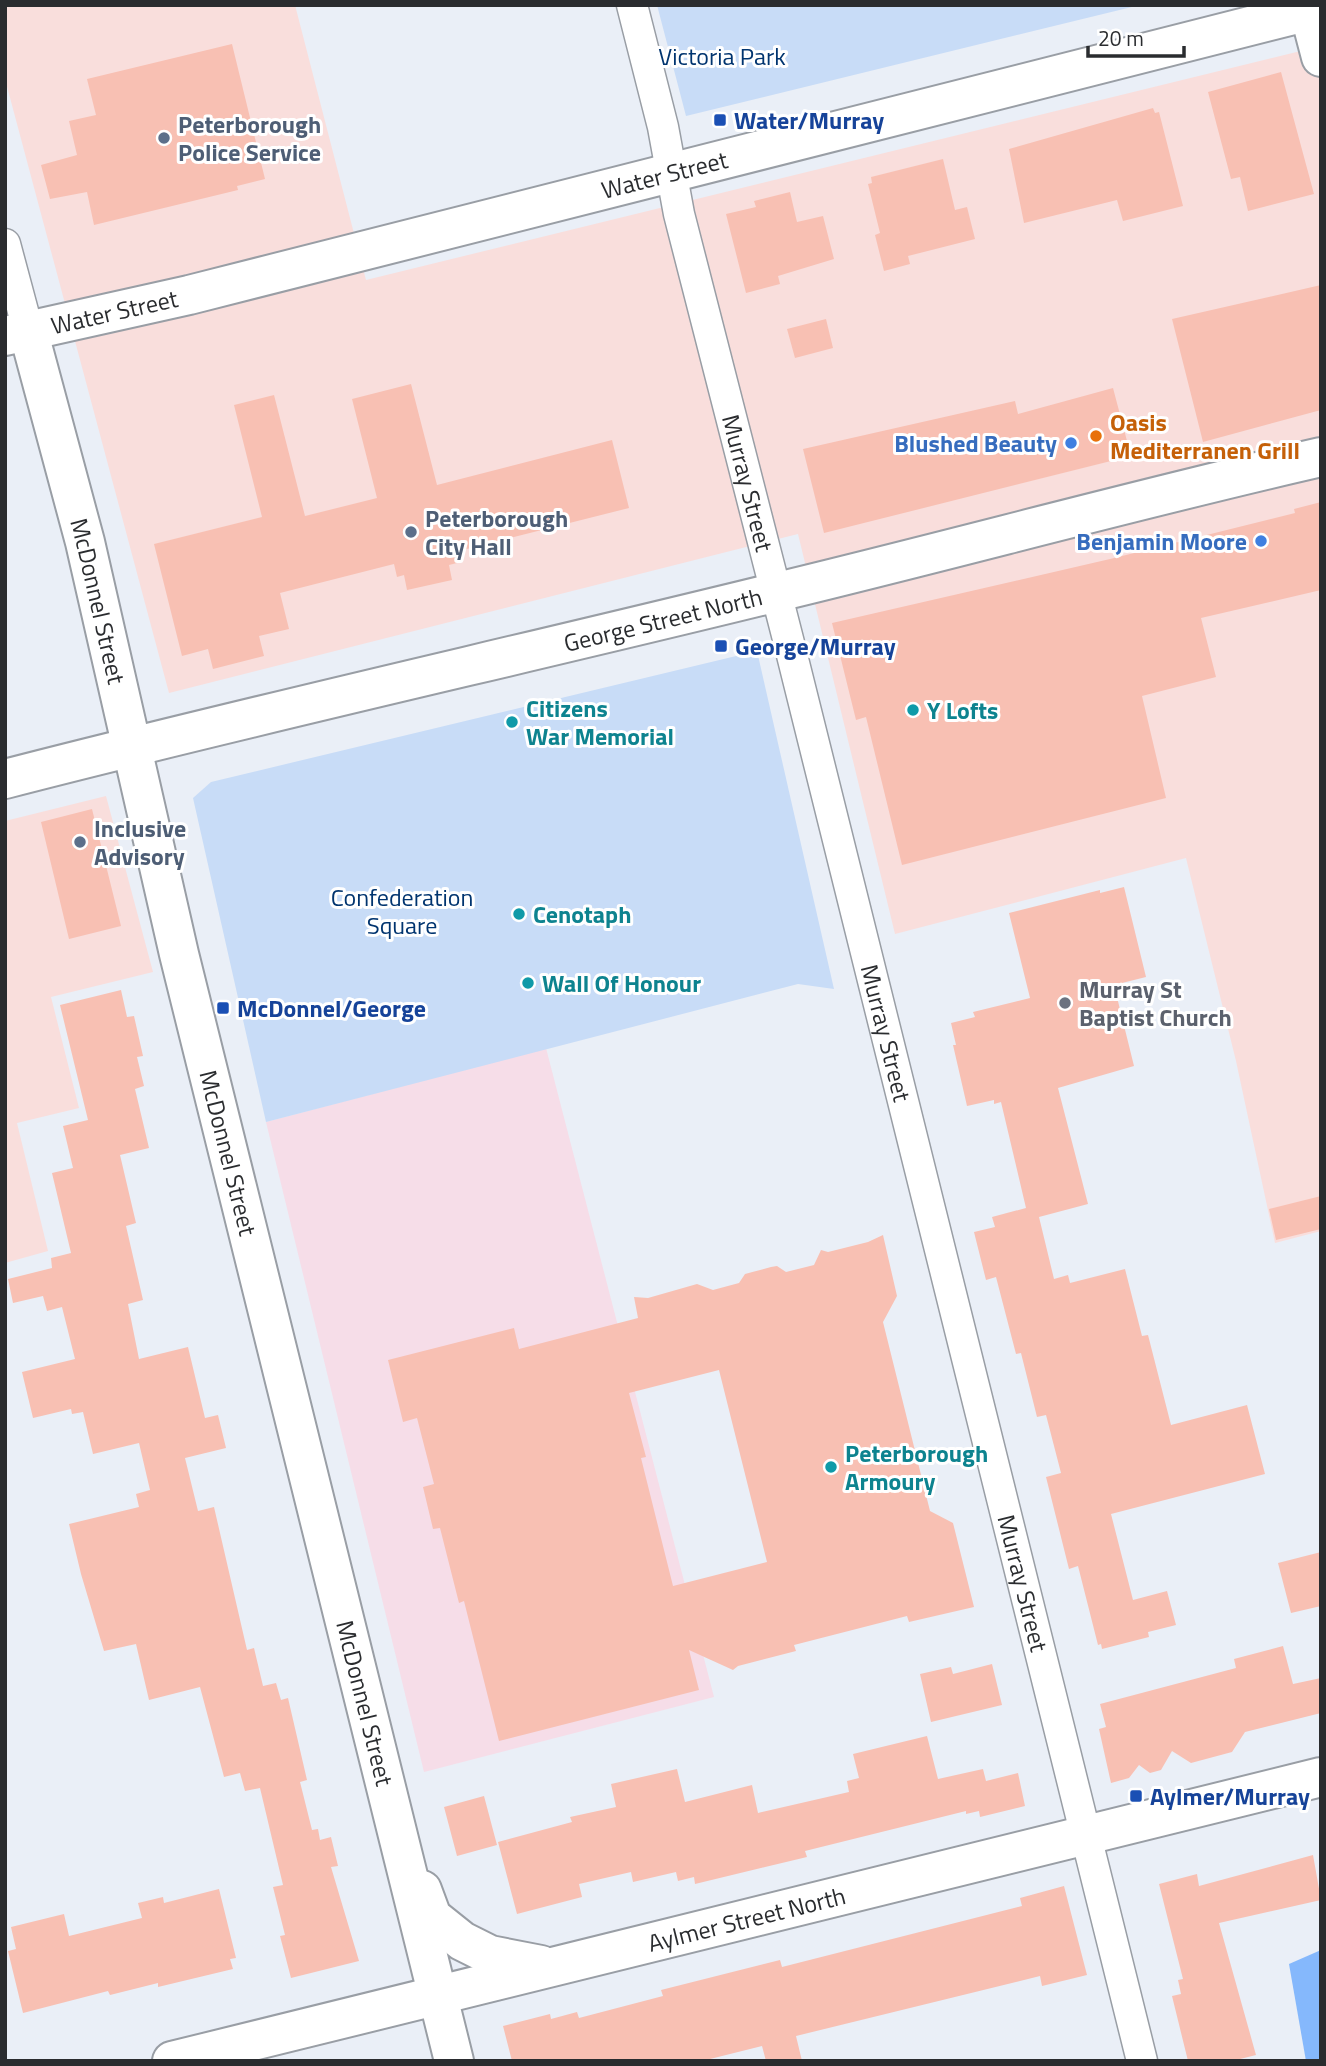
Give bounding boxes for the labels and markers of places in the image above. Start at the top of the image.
place label: Water/Murray [734,102,884,138]
place label: Peterborough Police Service [178,106,321,170]
marker: Water/Murray [712,112,728,128]
marker: Peterborough Police Service [156,130,172,146]
place label: Oasis Mediterranen Grill [1110,404,1300,468]
place label: Blushed Beauty [894,425,1057,461]
marker: Oasis Mediterranen Grill [1088,428,1104,444]
marker: Blushed Beauty [1063,435,1079,451]
place label: Peterborough City Hall [425,500,568,564]
place label: Benjamin Moore [1076,523,1247,559]
marker: Peterborough City Hall [403,524,419,540]
marker: Benjamin Moore [1253,533,1269,549]
place label: George/Murray [735,628,896,664]
marker: George/Murray [713,638,729,654]
place label: Citizens War Memorial [526,690,674,754]
place label: Y Lofts [927,692,998,728]
marker: Y Lofts [905,702,921,718]
marker: Citizens War Memorial [504,714,520,730]
place label: Inclusive Advisory [94,810,186,874]
marker: Inclusive Advisory [72,834,88,850]
place label: Cenotaph [533,896,631,932]
marker: Cenotaph [511,906,527,922]
place label: Wall Of Honour [542,965,701,1001]
place label: Murray St Baptist Church [1079,971,1232,1035]
marker: Wall Of Honour [520,975,536,991]
place label: McDonnel/George [237,990,426,1026]
marker: Murray St Baptist Church [1057,995,1073,1011]
marker: McDonnel/George [215,1000,231,1016]
place label: Peterborough Armoury [845,1435,988,1499]
marker: Peterborough Armoury [823,1459,839,1475]
place label: Aylmer/Murray [1150,1778,1310,1814]
marker: Aylmer/Murray [1128,1788,1144,1804]

